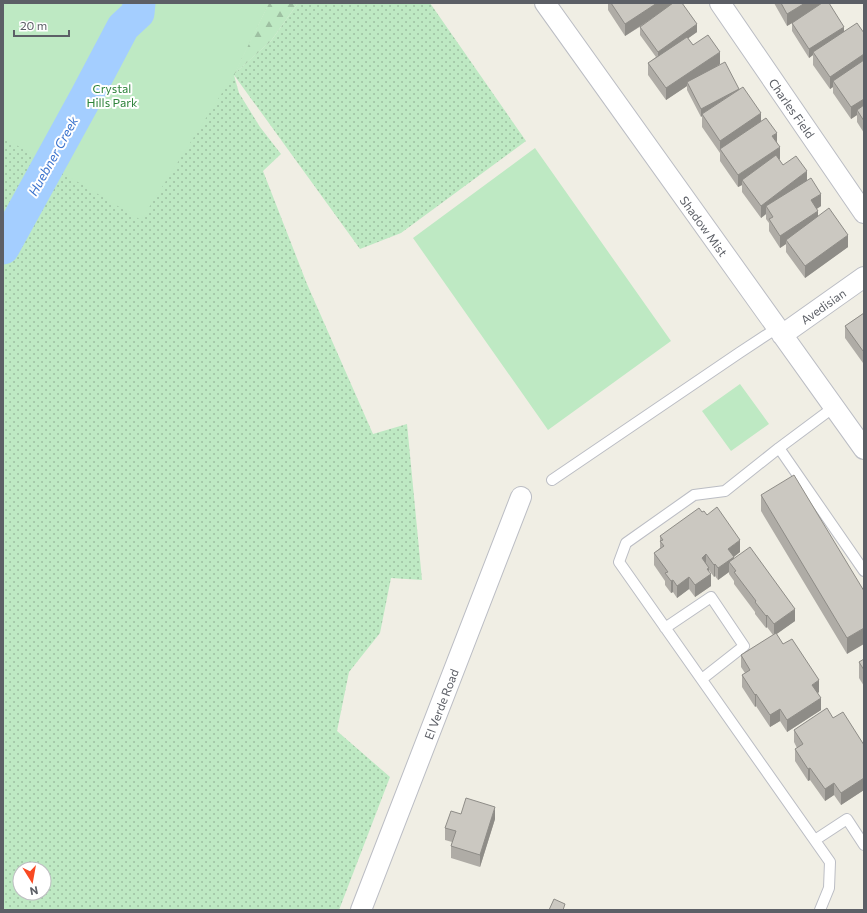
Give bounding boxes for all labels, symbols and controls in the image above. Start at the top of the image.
scale bar [14,12,69,38]
text: 20 m [20,18,47,32]
street label: Charles Field [766,75,818,141]
park label: Crystal Hills Park [86,81,138,109]
water label: Huebner Creek [25,113,82,198]
street label: Shadow Mist [677,193,731,259]
street label: Avedisian [798,285,848,327]
street label: El Verde Road [421,667,461,741]
north arrow [12,861,52,901]
text: N [29,884,39,898]

